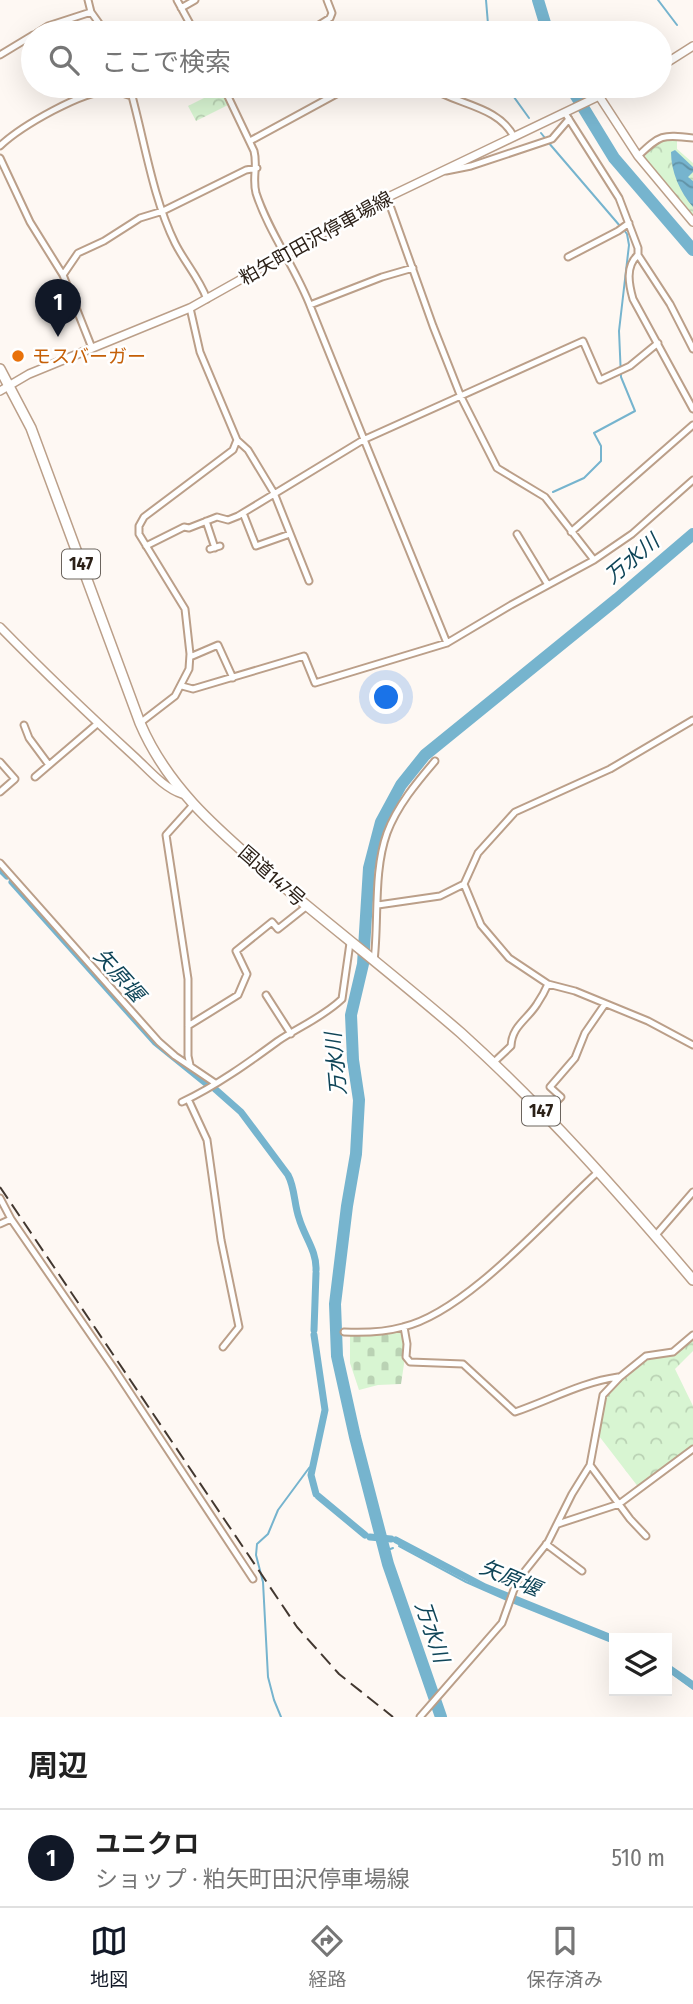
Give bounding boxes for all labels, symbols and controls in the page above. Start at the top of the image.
search box [21,21,672,98]
icon: search [45,41,83,79]
text: ここで検索 [101,47,231,78]
street label: 粕矢町田沢停車場線 [236,186,396,290]
pin: 1 [35,279,81,337]
place label: モスバーガー [32,345,146,368]
marker: モスバーガー [10,348,26,364]
water label: 万水川 [600,528,666,589]
road number: 147 [62,550,100,578]
your location [369,680,403,714]
street label: 国道147号 [234,841,310,911]
water label: 矢原堰 [88,943,152,1010]
water label: 万水川 [320,1029,352,1097]
road number: 147 [522,1096,560,1126]
water label: 矢原堰 [476,1554,548,1604]
water label: 万水川 [409,1598,455,1668]
map controls [609,1633,672,1696]
button: layers [609,1633,672,1696]
text: 周辺 [28,1748,88,1784]
text: ユニクロ [95,1829,199,1860]
text: 1 [46,1844,56,1872]
text: 510 m [612,1844,665,1872]
text: ショップ · 粕矢町田沢停車場線 [95,1865,410,1893]
tab: 地図 [90,1922,128,1991]
tab: 経路 [308,1922,347,1991]
tab: 保存済み [527,1922,603,1991]

